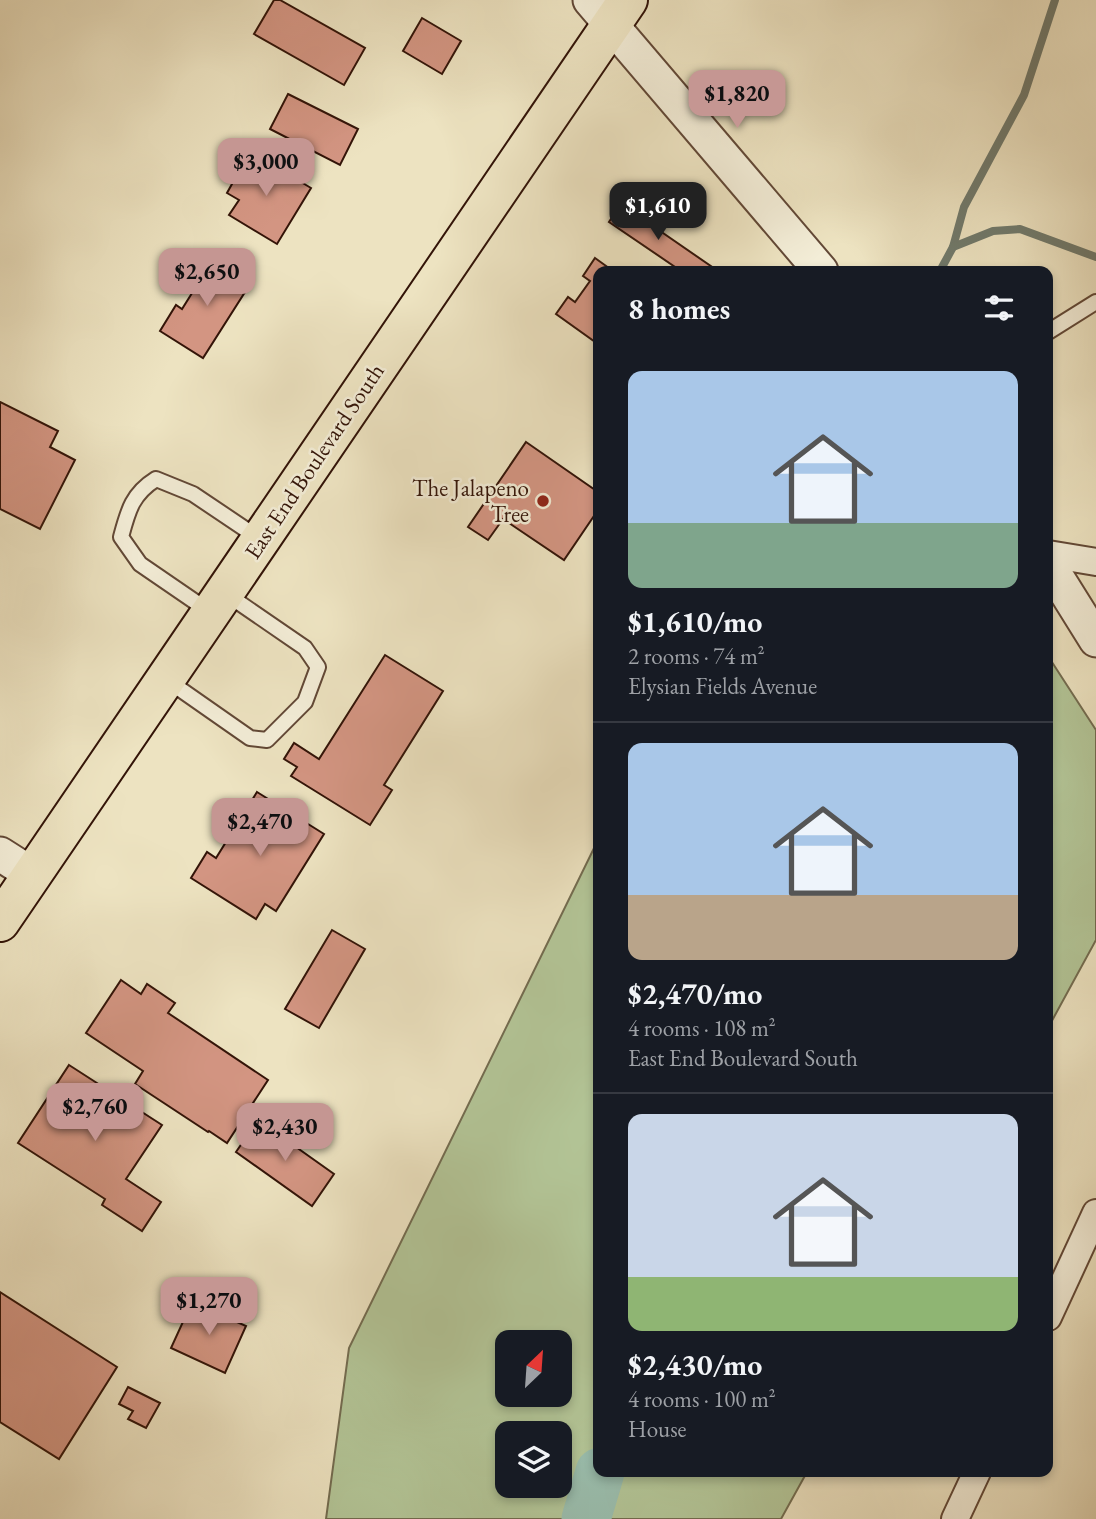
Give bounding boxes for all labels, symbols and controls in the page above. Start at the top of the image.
pin: $1,820 [680,71,794,130]
text: $1,820 [705,78,769,108]
pin: $3,000 [209,138,323,198]
text: $3,000 [234,146,298,176]
pin: $1,610 [601,182,715,242]
text: $1,610 [626,190,690,220]
pin: $2,650 [150,248,264,308]
text: $2,650 [175,256,239,286]
text: 8 homes [628,289,730,328]
icon: filters [980,289,1018,327]
street label: East End Boulevard South [237,357,391,565]
icon: home [760,416,886,542]
place label: The Jalapeno Tree [412,473,529,529]
marker: The Jalapeno Tree [535,493,551,509]
text: $1,610/mo [628,602,762,641]
text: 2 rooms · 74 m² [628,641,765,671]
text: Elysian Fields Avenue [628,671,817,701]
icon: home [760,788,886,914]
pin: $2,470 [203,798,317,858]
text: $2,470 [228,806,292,836]
text: $2,470/mo [628,974,762,1013]
text: 4 rooms · 108 m² [628,1013,776,1043]
text: East End Boulevard South [628,1043,858,1073]
pin: $2,760 [38,1084,152,1143]
text: $2,760 [63,1091,127,1121]
pin: $2,430 [228,1104,342,1163]
text: $2,430 [253,1111,317,1141]
icon: home [760,1159,886,1285]
pin: $1,270 [152,1278,266,1337]
text: $1,270 [177,1285,241,1315]
north arrow [495,1330,572,1407]
map controls [495,1330,572,1498]
text: $2,430/mo [628,1345,762,1384]
text: 4 rooms · 100 m² [628,1384,776,1414]
text: House [628,1414,687,1444]
button: layers [495,1421,572,1498]

